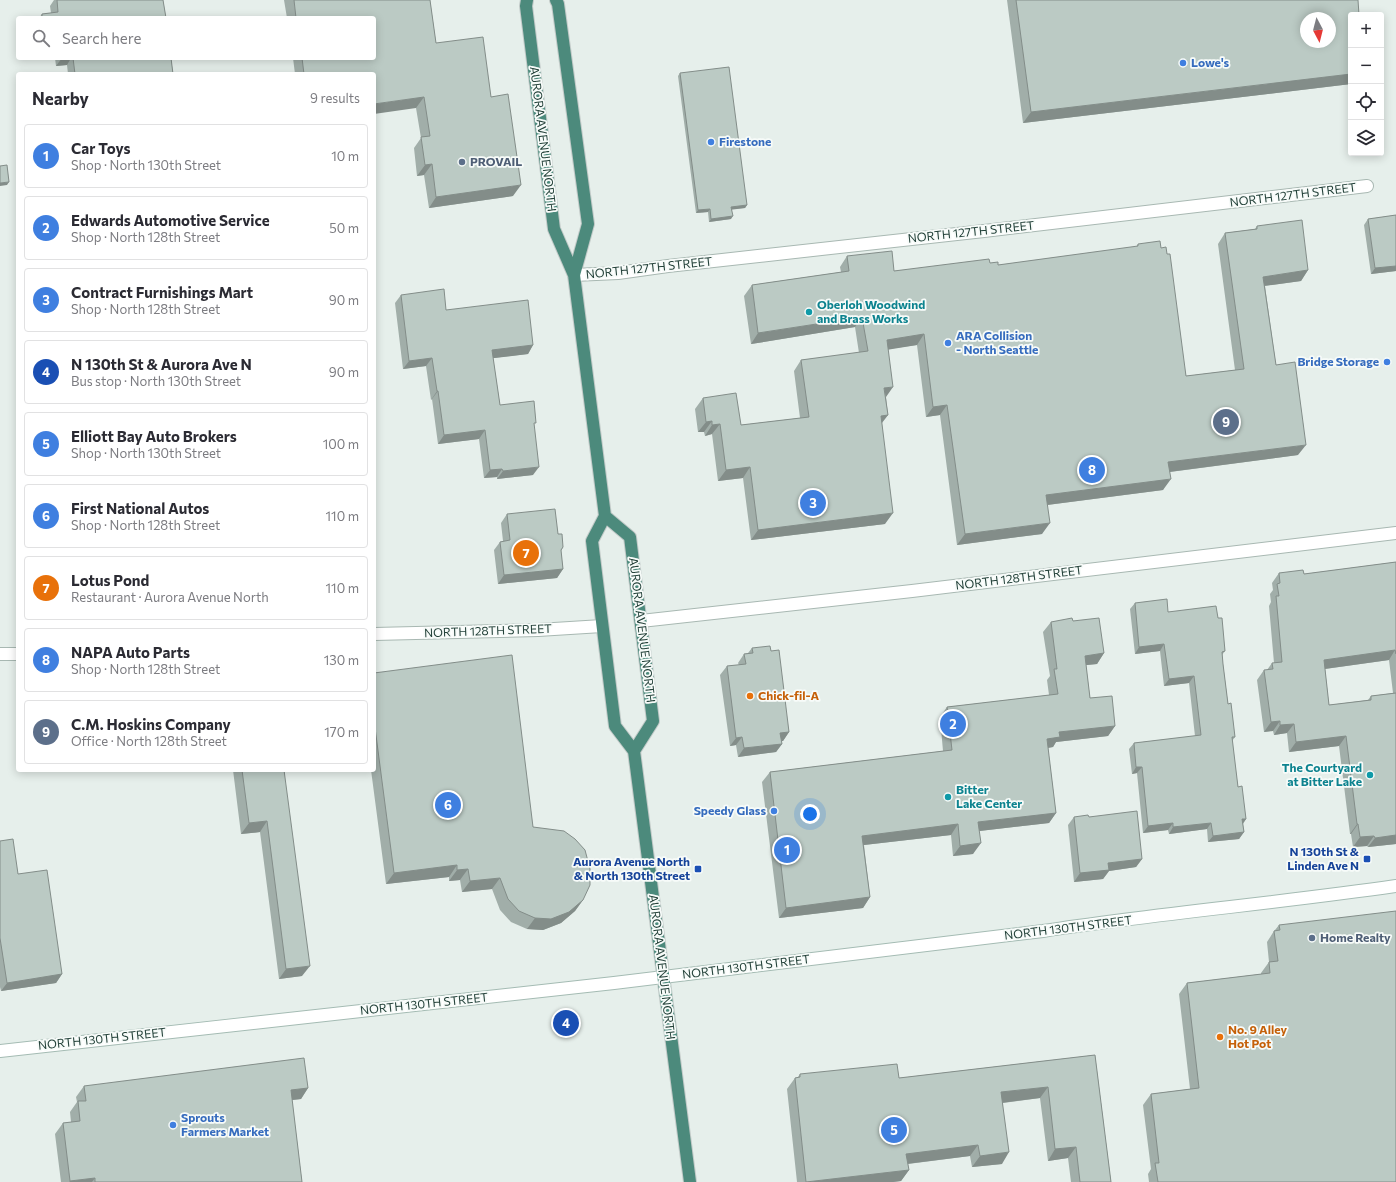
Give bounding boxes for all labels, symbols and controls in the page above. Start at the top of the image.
north arrow [1300,12,1336,48]
map controls [1348,12,1384,156]
button: + [1348,12,1384,48]
search box [16,16,376,60]
icon: search [30,27,52,49]
text: Search here [62,29,141,47]
button: − [1348,48,1384,84]
place label: Lowe's [1191,55,1230,69]
marker: Lowe's [1178,58,1188,68]
street label: AURORA AVENUE NORTH [528,65,560,212]
button: locate [1348,84,1384,120]
text: Nearby [32,88,89,109]
text: 9 results [310,90,360,106]
button: layers [1348,120,1384,156]
place label: Firestone [719,134,771,148]
marker: Firestone [706,137,716,147]
text: Car Toys [71,139,130,157]
text: 1 [43,148,49,164]
text: 10 m [331,148,359,164]
place label: PROVAIL [470,154,522,168]
text: Shop · North 130th Street [71,157,221,173]
marker: PROVAIL [457,157,467,167]
street label: NORTH 127TH STREET [1229,179,1357,209]
text: Edwards Automotive Service [71,211,270,229]
street label: NORTH 127TH STREET [907,217,1035,245]
text: 2 [42,220,50,236]
text: 50 m [329,220,359,236]
text: Shop · North 128th Street [71,229,220,245]
street label: NORTH 127TH STREET [585,253,713,281]
text: Contract Furnishings Mart [71,283,253,301]
text: 3 [42,292,50,308]
text: 90 m [329,292,359,308]
place label: Oberloh Woodwind and Brass Works [817,297,925,325]
text: Shop · North 128th Street [71,301,220,317]
marker: Oberloh Woodwind and Brass Works [804,307,814,317]
place label: ARA Collision - North Seattle [956,328,1038,356]
marker: ARA Collision - North Seattle [943,338,953,348]
place label: Bridge Storage [1297,354,1379,368]
text: N 130th St & Aurora Ave N [71,355,252,373]
marker: Bridge Storage [1382,357,1392,367]
text: 4 [42,364,50,380]
text: 90 m [329,364,359,380]
text: Bus stop · North 130th Street [71,373,241,389]
pin: 9 [1213,407,1239,437]
text: Elliott Bay Auto Brokers [71,427,237,445]
text: 5 [42,436,50,452]
text: 100 m [323,436,359,452]
text: Shop · North 130th Street [71,445,221,461]
pin: 8 [1079,455,1105,485]
pin: 3 [800,488,826,518]
text: First National Autos [71,499,209,517]
text: 6 [42,508,50,524]
text: 110 m [326,508,359,524]
text: Shop · North 128th Street [71,517,220,533]
pin: 7 [513,538,539,568]
street label: AURORA AVENUE NORTH [627,556,659,703]
street label: NORTH 128TH STREET [955,562,1083,592]
text: Lotus Pond [71,571,149,589]
text: 7 [42,580,50,596]
text: 110 m [326,580,359,596]
text: Restaurant · Aurora Avenue North [71,589,269,605]
street label: NORTH 128TH STREET [424,621,552,639]
text: NAPA Auto Parts [71,643,190,661]
text: 8 [42,652,50,668]
text: 130 m [324,652,359,668]
text: Shop · North 128th Street [71,661,220,677]
place label: Chick-fil-A [758,688,819,702]
marker: Chick-fil-A [745,691,755,701]
pin: 2 [940,709,966,739]
text: C.M. Hoskins Company [71,715,231,733]
text: 9 [42,724,50,740]
text: 170 m [324,724,359,740]
text: Office · North 128th Street [71,733,227,749]
place label: The Courtyard at Bitter Lake [1282,760,1362,788]
marker: The Courtyard at Bitter Lake [1365,770,1375,780]
place label: Bitter Lake Center [956,782,1022,810]
pin: 6 [435,790,461,820]
marker: Bitter Lake Center [943,792,953,802]
place label: Speedy Glass [694,803,766,817]
your location [800,804,820,824]
marker: Speedy Glass [769,806,779,816]
pin: 1 [774,835,800,865]
place label: N 130th St & Linden Ave N [1287,844,1360,872]
place label: Aurora Avenue North & North 130th Street [573,854,690,882]
marker: N 130th St & Linden Ave N [1362,854,1372,864]
marker: Aurora Avenue North & North 130th Street [693,864,703,874]
street label: AURORA AVENUE NORTH [647,893,679,1040]
street label: NORTH 130TH STREET [1003,912,1133,942]
place label: Home Realty [1320,930,1391,944]
marker: Home Realty [1307,933,1317,943]
street label: NORTH 130TH STREET [681,951,811,981]
street label: NORTH 130TH STREET [359,989,489,1017]
pin: 4 [553,1008,579,1038]
place label: No. 9 Alley Hot Pot [1228,1022,1287,1050]
street label: NORTH 130TH STREET [37,1024,167,1052]
marker: No. 9 Alley Hot Pot [1215,1032,1225,1042]
place label: Sprouts Farmers Market [181,1110,269,1138]
pin: 5 [881,1115,907,1145]
marker: Sprouts Farmers Market [168,1120,178,1130]

